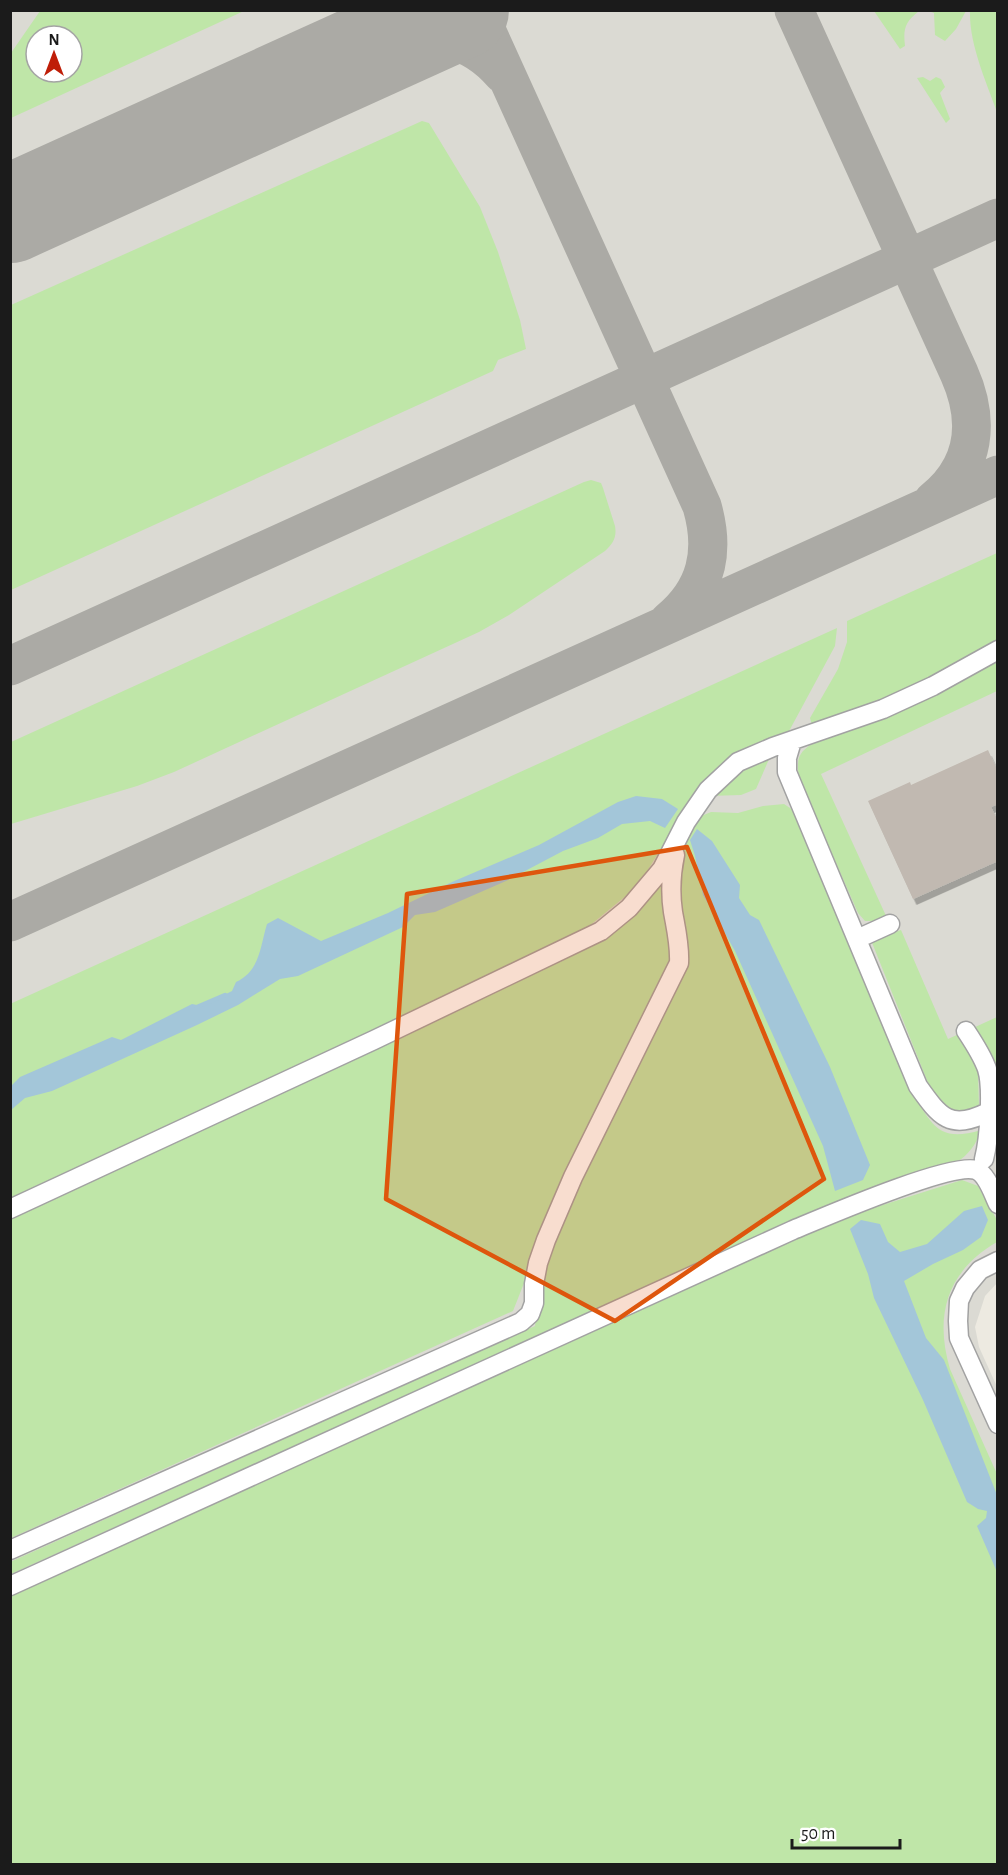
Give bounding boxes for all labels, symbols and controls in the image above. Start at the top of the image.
north arrow [24,24,84,84]
text: N [48,32,60,48]
scale bar [792,1812,900,1850]
text: 50 m [801,1825,835,1843]

